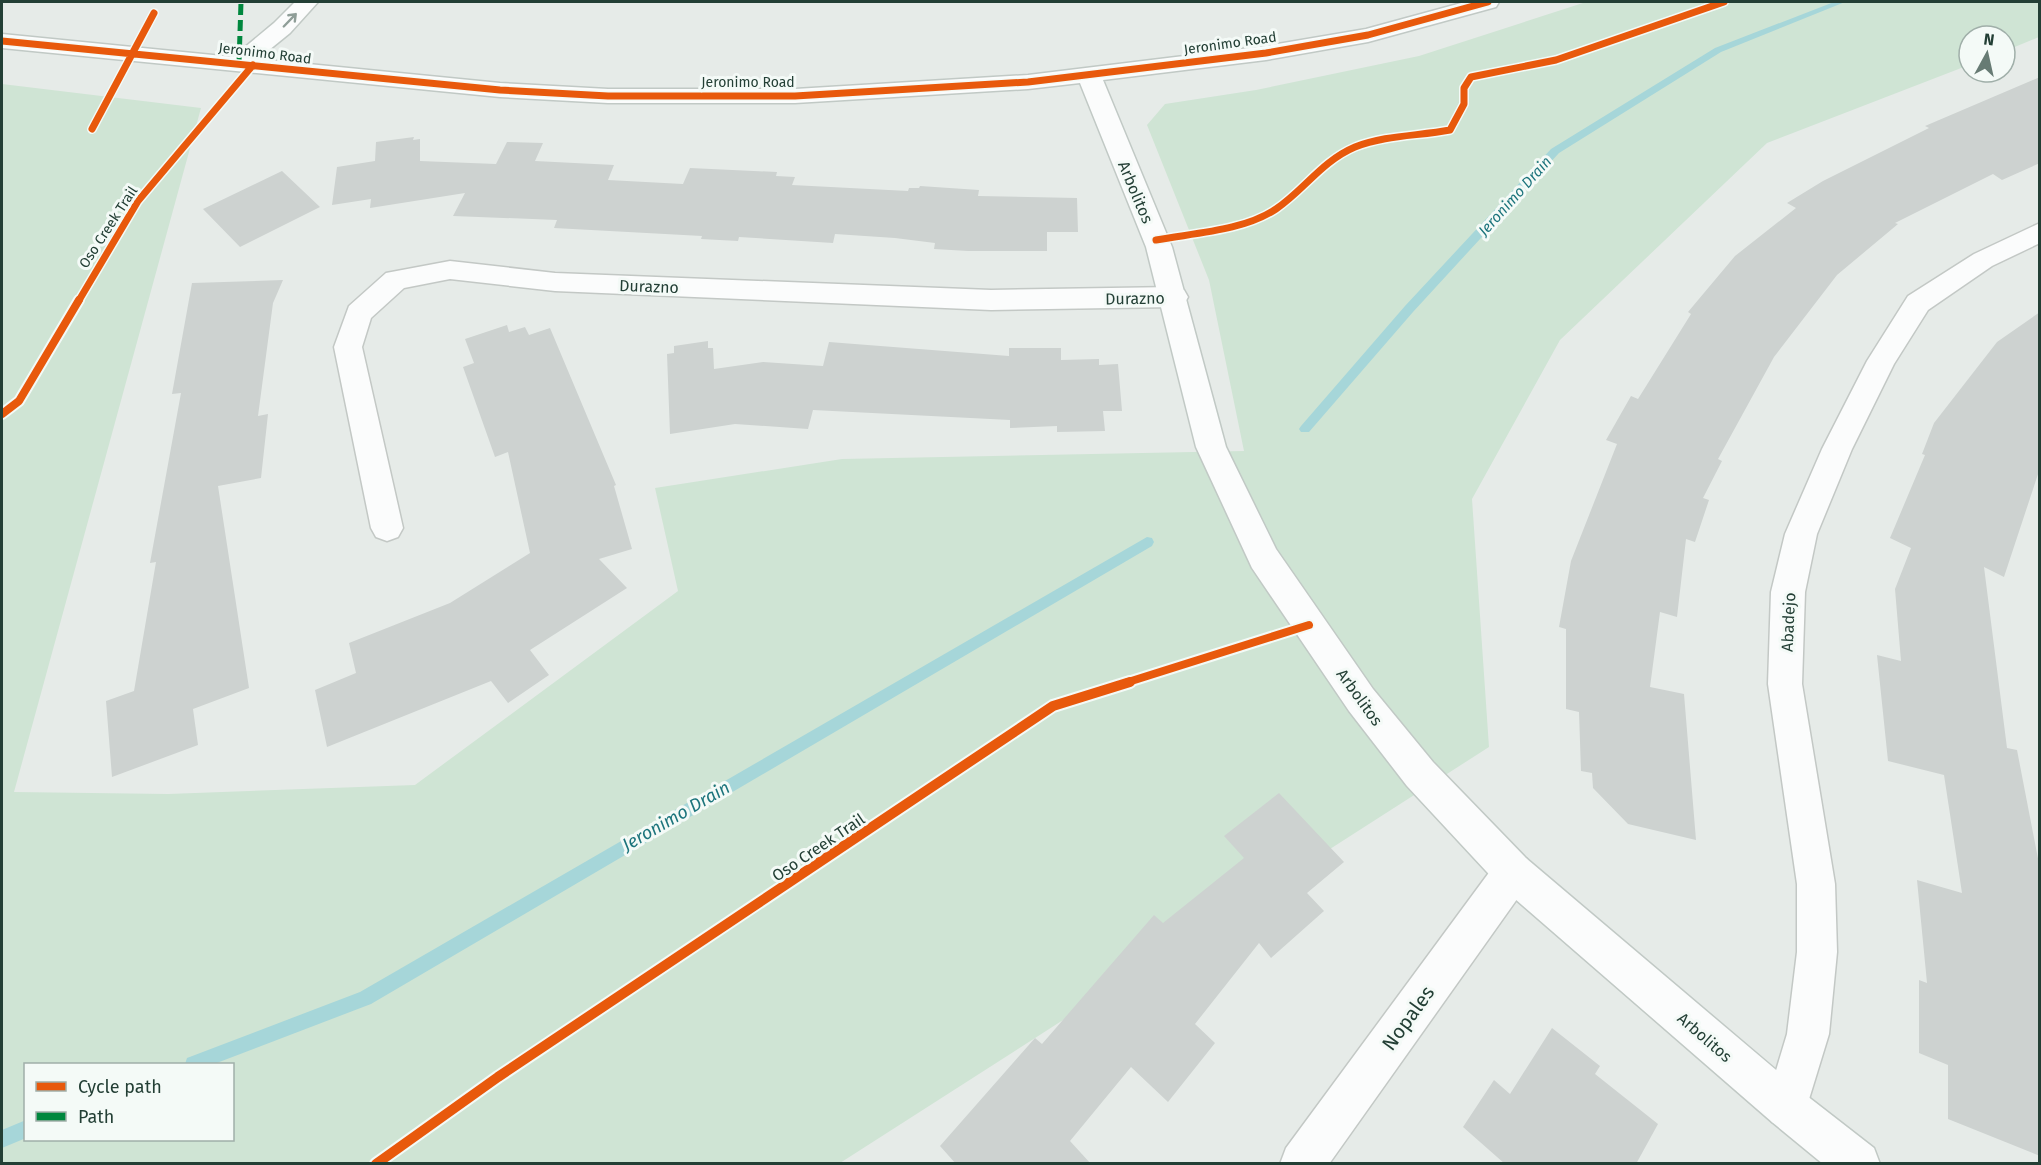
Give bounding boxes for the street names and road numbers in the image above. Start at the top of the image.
street label: Jeronimo Road [1183,29,1277,58]
street label: Jeronimo Road [218,39,312,68]
street label: Jeronimo Road [701,74,795,91]
street label: Arbolitos [1114,158,1157,226]
street label: Oso Creek Trail [76,183,141,271]
street label: Durazno [619,276,679,297]
street label: Durazno [1105,288,1165,309]
street label: Abadejo [1777,592,1800,652]
street label: Arbolitos [1333,665,1387,729]
street label: Oso Creek Trail [768,809,869,885]
street label: Nopales [1377,981,1439,1055]
street label: Arbolitos [1674,1009,1736,1066]

